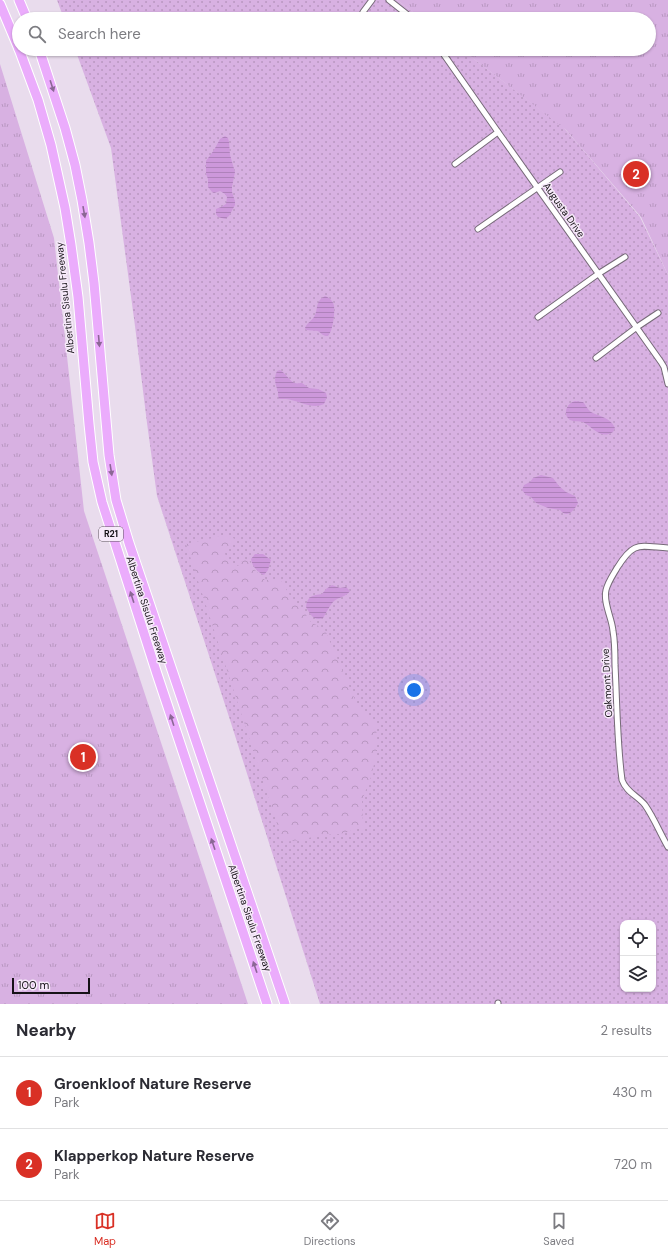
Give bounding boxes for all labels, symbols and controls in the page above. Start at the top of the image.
search box [12,12,656,56]
icon: search [26,23,48,45]
text: Search here [58,24,141,44]
one-way arrow [49,80,55,92]
pin: 2 [623,159,649,189]
street label: Augusta Drive [540,180,588,240]
one-way arrow [81,206,87,218]
street label: Albertina Sisulu Freeway [53,241,77,355]
one-way arrow [95,335,102,347]
one-way arrow [108,464,114,476]
road number: R21 [99,527,123,541]
street label: Albertina Sisulu Freeway [123,554,171,666]
one-way arrow [128,591,134,603]
street label: Oakmont Drive [599,648,615,718]
your location [404,680,424,700]
one-way arrow [169,714,175,726]
pin: 1 [70,742,96,772]
one-way arrow [210,837,216,849]
street label: Albertina Sisulu Freeway [226,863,275,974]
map controls [620,920,656,992]
button: locate [620,920,656,956]
button: layers [620,956,656,992]
one-way arrow [251,961,257,973]
scale bar [12,976,90,995]
text: 100 m [18,978,49,992]
text: Nearby [16,1019,76,1041]
text: 2 results [601,1022,652,1039]
text: Groenkloof Nature Reserve [54,1074,251,1094]
text: 1 [27,1084,31,1101]
text: 430 m [612,1084,652,1101]
text: Park [54,1094,80,1111]
text: Klapperkop Nature Reserve [54,1146,254,1166]
text: 2 [25,1156,33,1173]
text: 720 m [614,1156,652,1173]
text: Park [54,1166,80,1183]
tab: Map [94,1210,116,1248]
tab: Directions [304,1210,356,1248]
tab: Saved [543,1210,574,1248]

